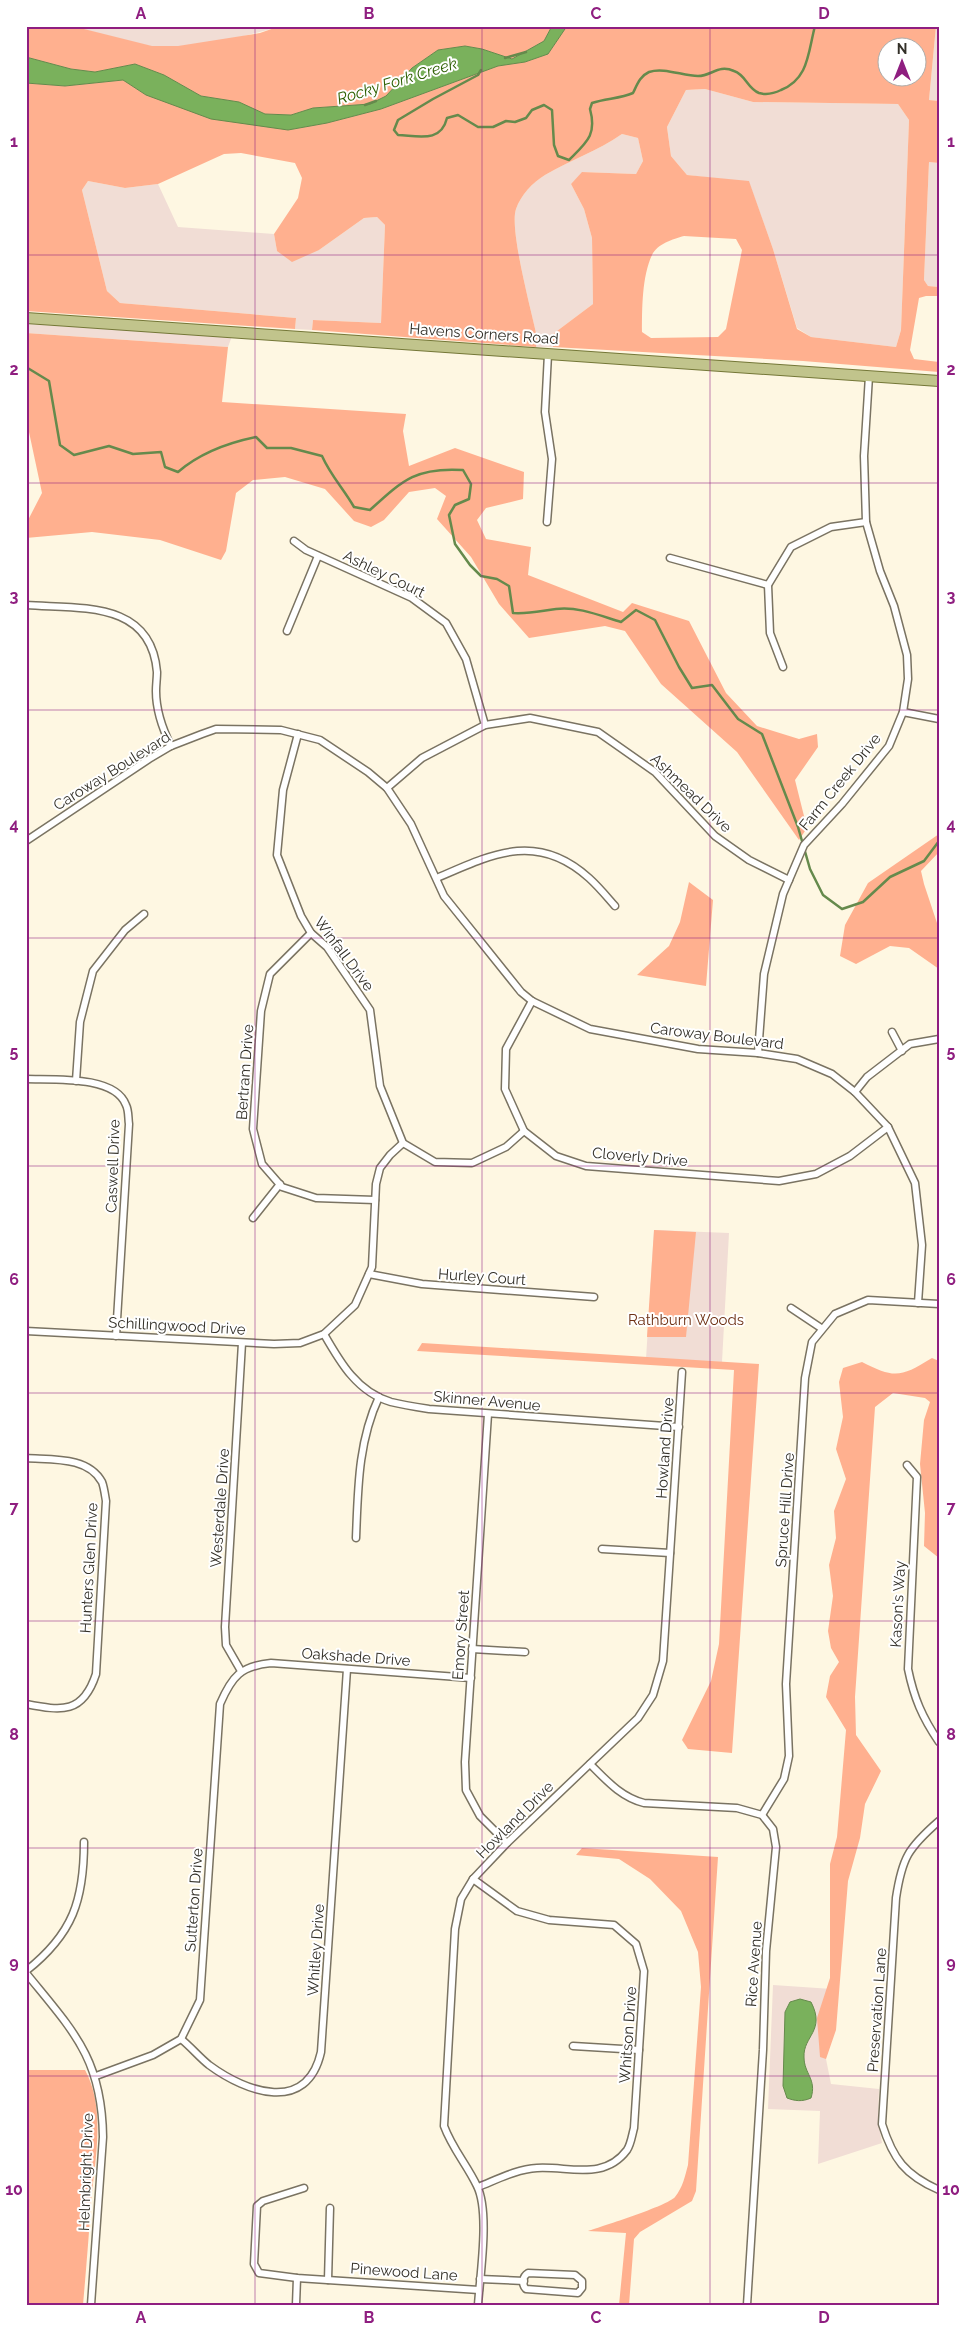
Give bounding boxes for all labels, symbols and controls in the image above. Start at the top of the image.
text: A [136,4,147,23]
text: B [364,4,375,23]
text: C [591,4,602,23]
text: D [818,4,830,23]
north arrow [878,38,928,88]
text: N [897,41,907,57]
water label: Rocky Fork Creek [335,54,460,108]
text: 1 [10,132,18,151]
text: 1 [947,132,955,151]
street label: Havens Corners Road [409,320,559,348]
text: 2 [9,360,19,379]
text: 2 [946,360,956,379]
street label: Ashley Court [340,546,428,602]
text: 3 [10,587,19,606]
text: 3 [947,587,956,606]
street label: Caroway Boulevard [50,728,174,814]
street label: Farm Creek Drive [795,730,885,834]
street label: Ashmead Drive [647,750,735,836]
text: 4 [9,815,19,834]
text: 4 [946,815,956,834]
street label: Winfall Drive [310,913,378,995]
street label: Caroway Boulevard [649,1019,785,1053]
street label: Bertram Drive [233,1023,257,1120]
text: 5 [10,1042,19,1061]
text: 5 [947,1042,956,1061]
street label: Caswell Drive [102,1119,124,1213]
street label: Cloverly Drive [591,1144,689,1170]
street label: Hurley Court [438,1265,526,1289]
text: 6 [9,1270,19,1289]
text: 6 [946,1270,956,1289]
park label: Rathburn Woods [628,1311,744,1329]
street label: Schillingwood Drive [108,1313,246,1339]
street label: Skinner Avenue [433,1387,542,1415]
street label: Howland Drive [652,1396,678,1499]
street label: Westerdale Drive [207,1448,233,1568]
street label: Spruce Hill Drive [772,1452,798,1568]
text: 7 [10,1498,19,1517]
text: 7 [947,1498,956,1517]
street label: Hunters Glen Drive [77,1502,101,1634]
street label: Kason's Way [887,1560,909,1648]
street label: Emory Street [449,1589,473,1681]
street label: Oakshade Drive [301,1644,411,1670]
text: 8 [9,1725,19,1744]
text: 8 [946,1725,956,1744]
street label: Howland Drive [473,1778,557,1862]
street label: Sutterton Drive [181,1847,207,1953]
street label: Whitley Drive [304,1903,328,1997]
street label: Rice Avenue [742,1920,766,2007]
street label: Preservation Lane [864,1947,890,2073]
text: 9 [9,1953,19,1972]
text: 9 [946,1953,956,1972]
street label: Whitson Drive [616,1986,640,2084]
street label: Helmbright Drive [75,2113,97,2231]
text: 10 [5,2180,23,2199]
text: 10 [942,2180,960,2199]
street label: Pinewood Lane [350,2259,458,2285]
text: A [136,2308,147,2327]
text: B [364,2308,375,2327]
text: C [591,2308,602,2327]
text: D [818,2308,830,2327]

